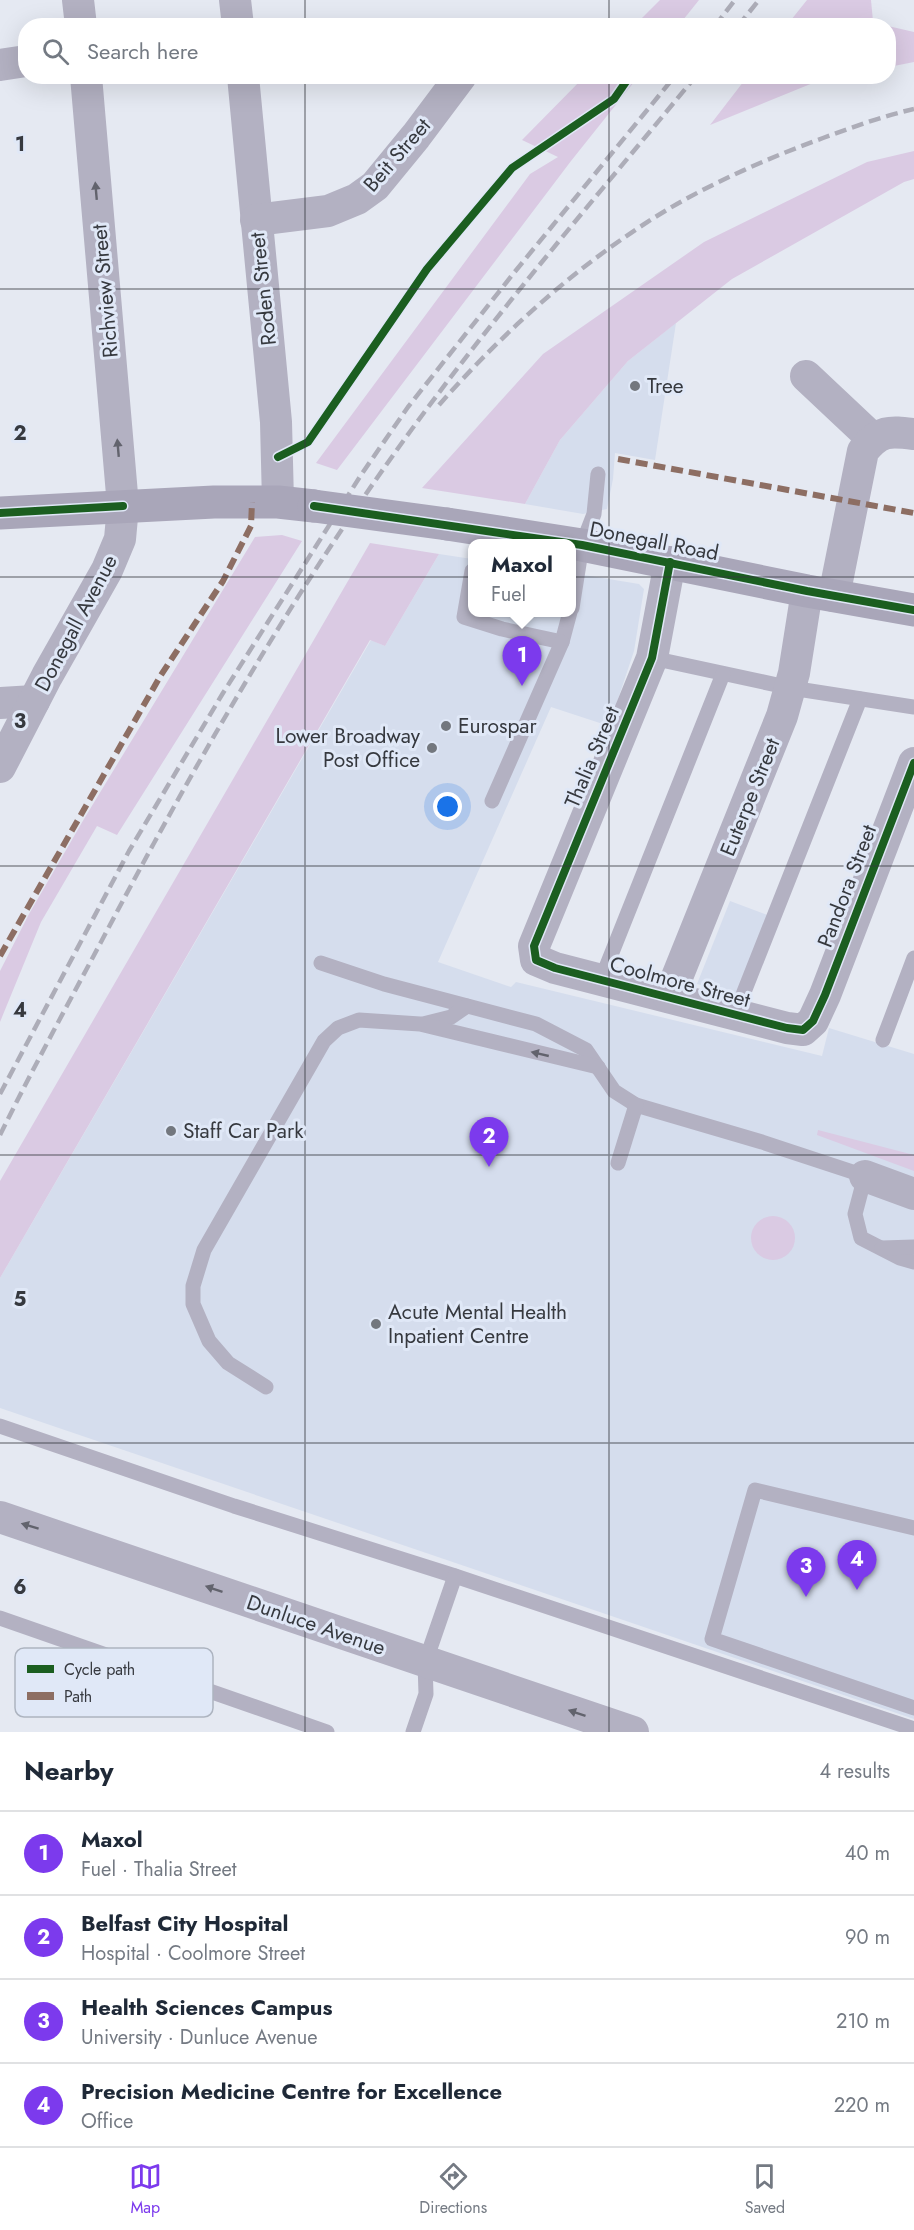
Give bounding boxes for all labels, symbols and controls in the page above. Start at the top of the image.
search box [18,18,896,84]
icon: search [39,35,72,68]
text: Search here [87,35,198,67]
street label: Beit Street [356,111,438,199]
text: 1 [15,130,25,159]
one-way arrow [91,182,101,201]
street label: Richview Street [84,223,126,359]
street label: Roden Street [242,231,284,347]
place label: Tree [647,371,684,401]
marker: Tree [628,379,642,393]
text: 2 [13,419,27,448]
one-way arrow [113,439,123,458]
street label: Donegall Road [587,514,721,568]
popup [468,539,576,617]
text: Maxol [491,548,553,580]
street label: Donegall Avenue [27,549,125,697]
text: Fuel [491,580,526,609]
pin: 1 [502,636,542,686]
street label: Thalia Street [557,702,627,812]
text: 3 [14,707,26,736]
place label: Eurospar [458,711,537,741]
marker: Eurospar [439,719,453,733]
place label: Lower Broadway Post Office [275,721,421,775]
street label: Euterpe Street [713,734,787,860]
marker: Lower Broadway Post Office [425,741,439,755]
your location [433,792,462,821]
street label: Pandora Street [810,820,884,952]
street label: Coolmore Street [607,949,753,1015]
text: 4 [13,996,27,1025]
one-way arrow [531,1049,550,1058]
place label: Staff Car Park [183,1116,304,1146]
pin: 2 [470,1118,508,1167]
marker: Staff Car Park [164,1124,178,1138]
text: 5 [14,1285,27,1314]
place label: Acute Mental Health Inpatient Centre [388,1297,567,1351]
marker: Acute Mental Health Inpatient Centre [369,1317,383,1331]
one-way arrow [21,1520,39,1530]
pin: 4 [838,1540,876,1590]
pin: 3 [786,1548,826,1597]
text: 6 [13,1573,27,1602]
one-way arrow [205,1584,223,1594]
street label: Dunluce Avenue [243,1587,389,1663]
legend [15,1648,213,1717]
text: Cycle path [64,1658,135,1681]
text: Path [64,1685,92,1708]
one-way arrow [568,1708,586,1718]
text: Nearby [24,1752,113,1790]
text: 4 results [819,1757,890,1786]
text: Maxol [81,1823,143,1855]
text: 1 [38,1839,49,1868]
text: 40 m [845,1839,890,1868]
text: Fuel · Thalia Street [81,1855,237,1884]
text: Belfast City Hospital [81,1907,289,1939]
text: 2 [37,1923,50,1952]
text: 90 m [845,1923,890,1952]
text: Hospital · Coolmore Street [81,1939,305,1968]
text: Health Sciences Campus [81,1991,332,2023]
text: 3 [37,2007,50,2036]
text: 210 m [836,2007,890,2036]
text: University · Dunluce Avenue [81,2023,318,2052]
text: Precision Medicine Centre for Excellence [81,2075,502,2107]
text: 4 [37,2091,50,2120]
text: 220 m [834,2091,890,2120]
text: Office [81,2107,133,2136]
tab: Map [129,2160,162,2219]
tab: Directions [419,2160,487,2219]
tab: Saved [745,2160,785,2219]

